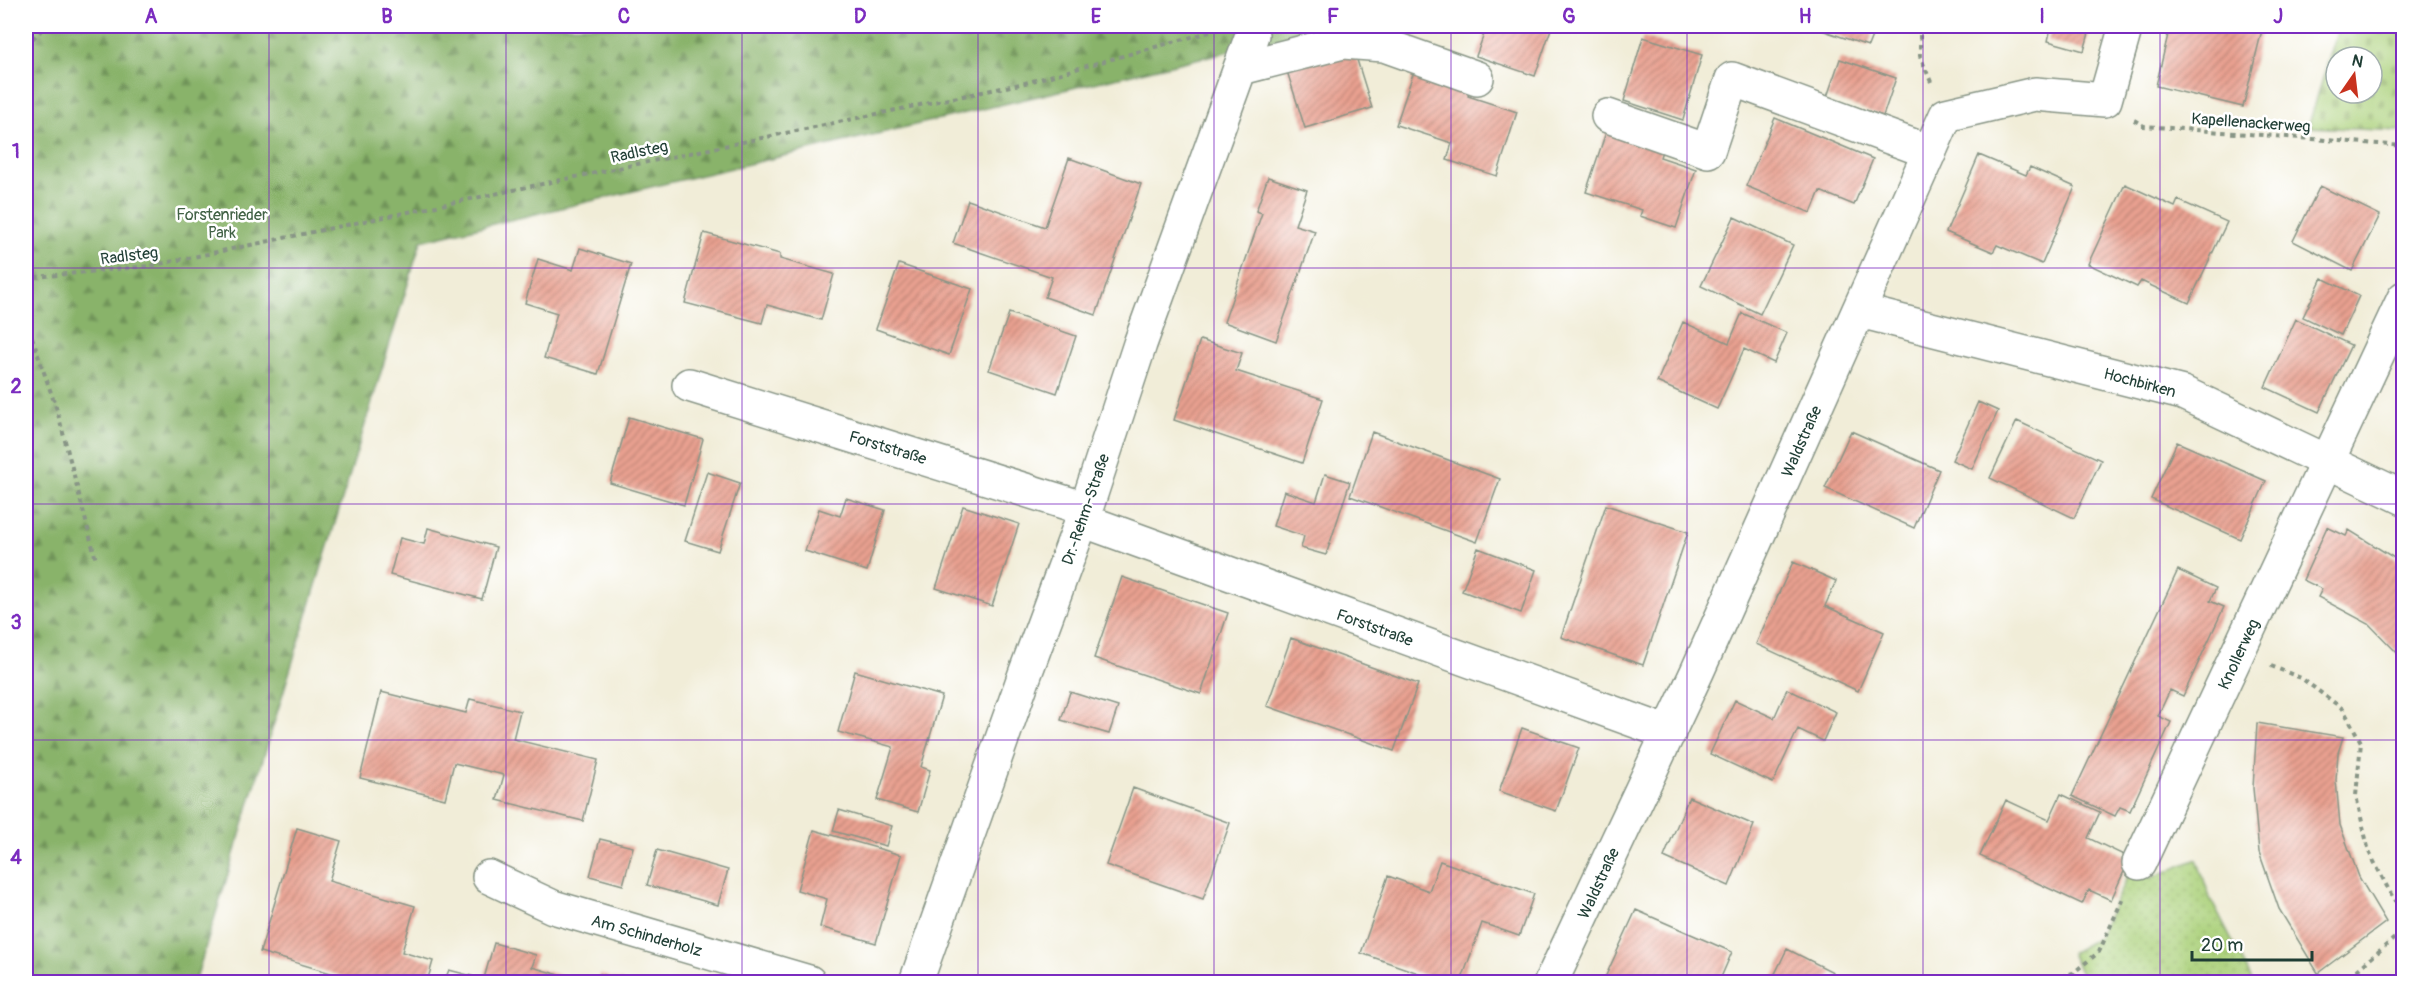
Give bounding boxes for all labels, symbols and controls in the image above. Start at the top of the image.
text: A [145,4,158,29]
text: B [381,4,393,29]
text: C [618,4,630,29]
text: D [854,4,867,29]
text: E [1091,4,1102,29]
text: F [1327,4,1339,29]
text: G [1562,4,1576,29]
text: H [1799,4,1812,29]
text: I [2039,4,2045,29]
text: J [2273,4,2283,29]
north arrow [2324,45,2384,105]
text: N [2350,50,2365,72]
street label: Kapellenackerweg [2191,109,2311,137]
street label: Radlsteg [609,136,670,168]
text: 1 [12,139,20,164]
park label: Forstenrieder Park [176,205,268,243]
street label: Radlsteg [99,243,159,269]
street label: Hochbirken [2101,364,2178,402]
text: 2 [10,374,22,399]
street label: Waldstraße [1777,402,1827,480]
street label: Forststraße [846,427,929,469]
street label: Dr.-Rehm-Straße [1058,451,1114,568]
street label: Forststraße [1334,605,1416,651]
text: 3 [10,610,22,635]
street label: Knollerweg [2214,616,2264,693]
text: 4 [10,845,22,870]
street label: Waldstraße [1574,845,1624,922]
street label: Am Schinderholz [589,911,704,961]
scale bar [2192,924,2312,962]
text: 20 m [2201,934,2243,957]

